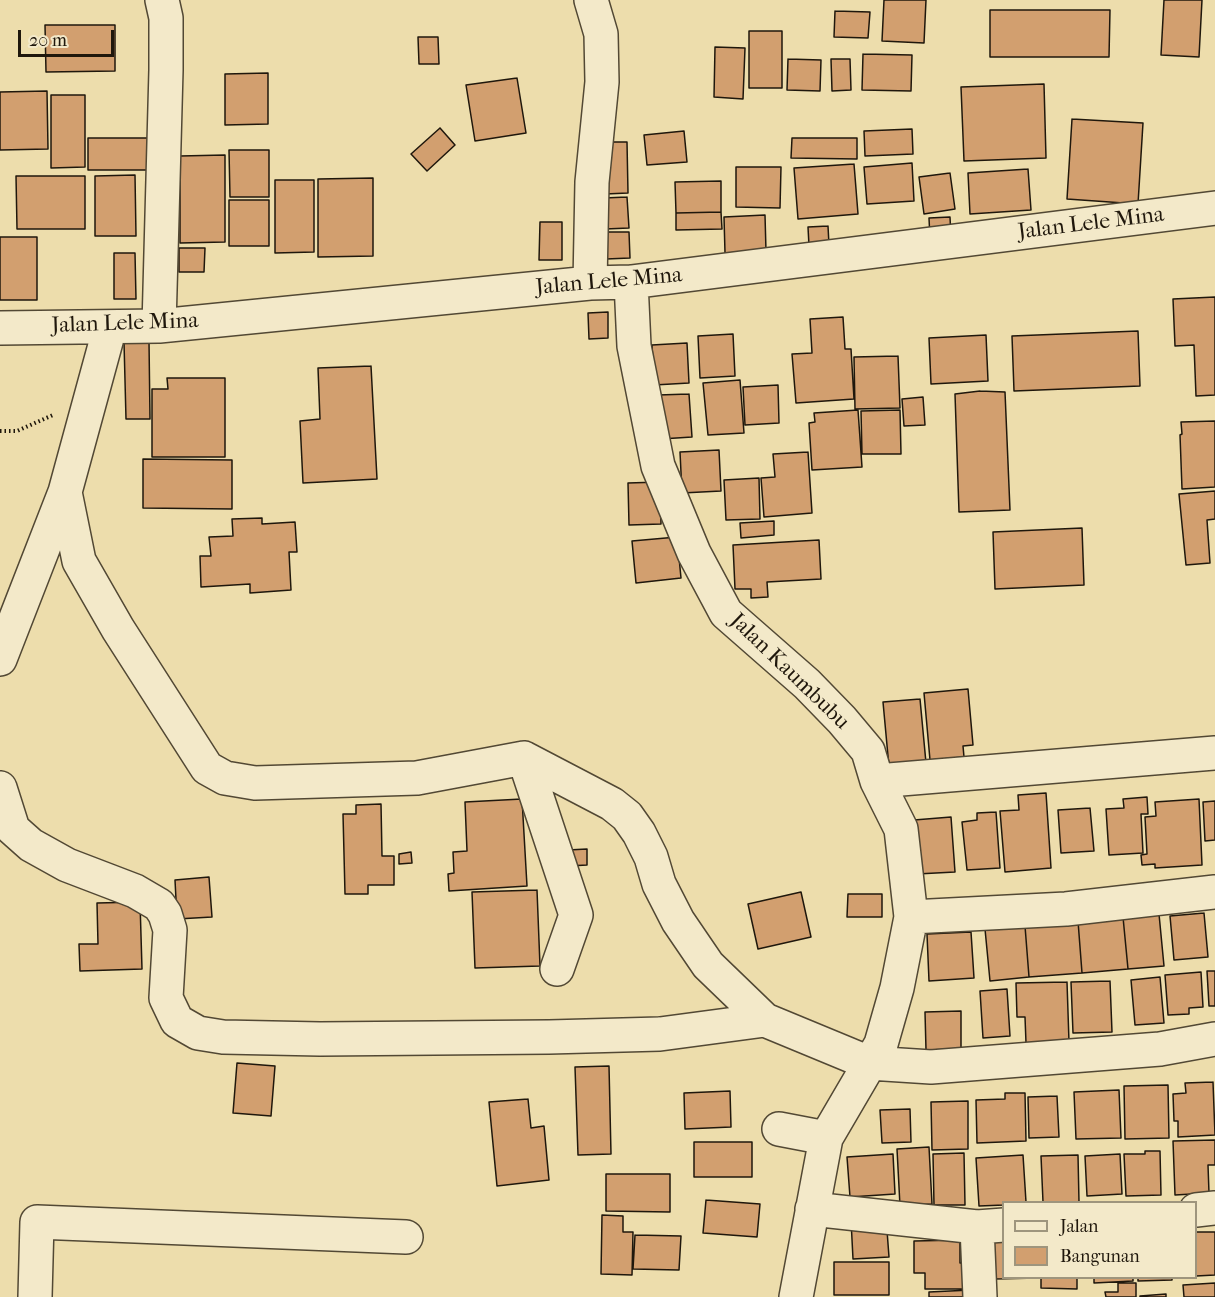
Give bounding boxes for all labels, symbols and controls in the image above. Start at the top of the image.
scale bar [21,18,117,56]
text: 20 m [29,30,67,51]
street label: Jalan Lele Mina [1016,202,1166,246]
street label: Jalan Lele Mina [535,262,683,302]
street label: Jalan Lele Mina [51,308,199,340]
street label: Jalan Kaumbubu [724,608,854,736]
legend [1002,1201,1197,1279]
text: Jalan [1060,1216,1098,1237]
text: Bangunan [1060,1246,1140,1267]

